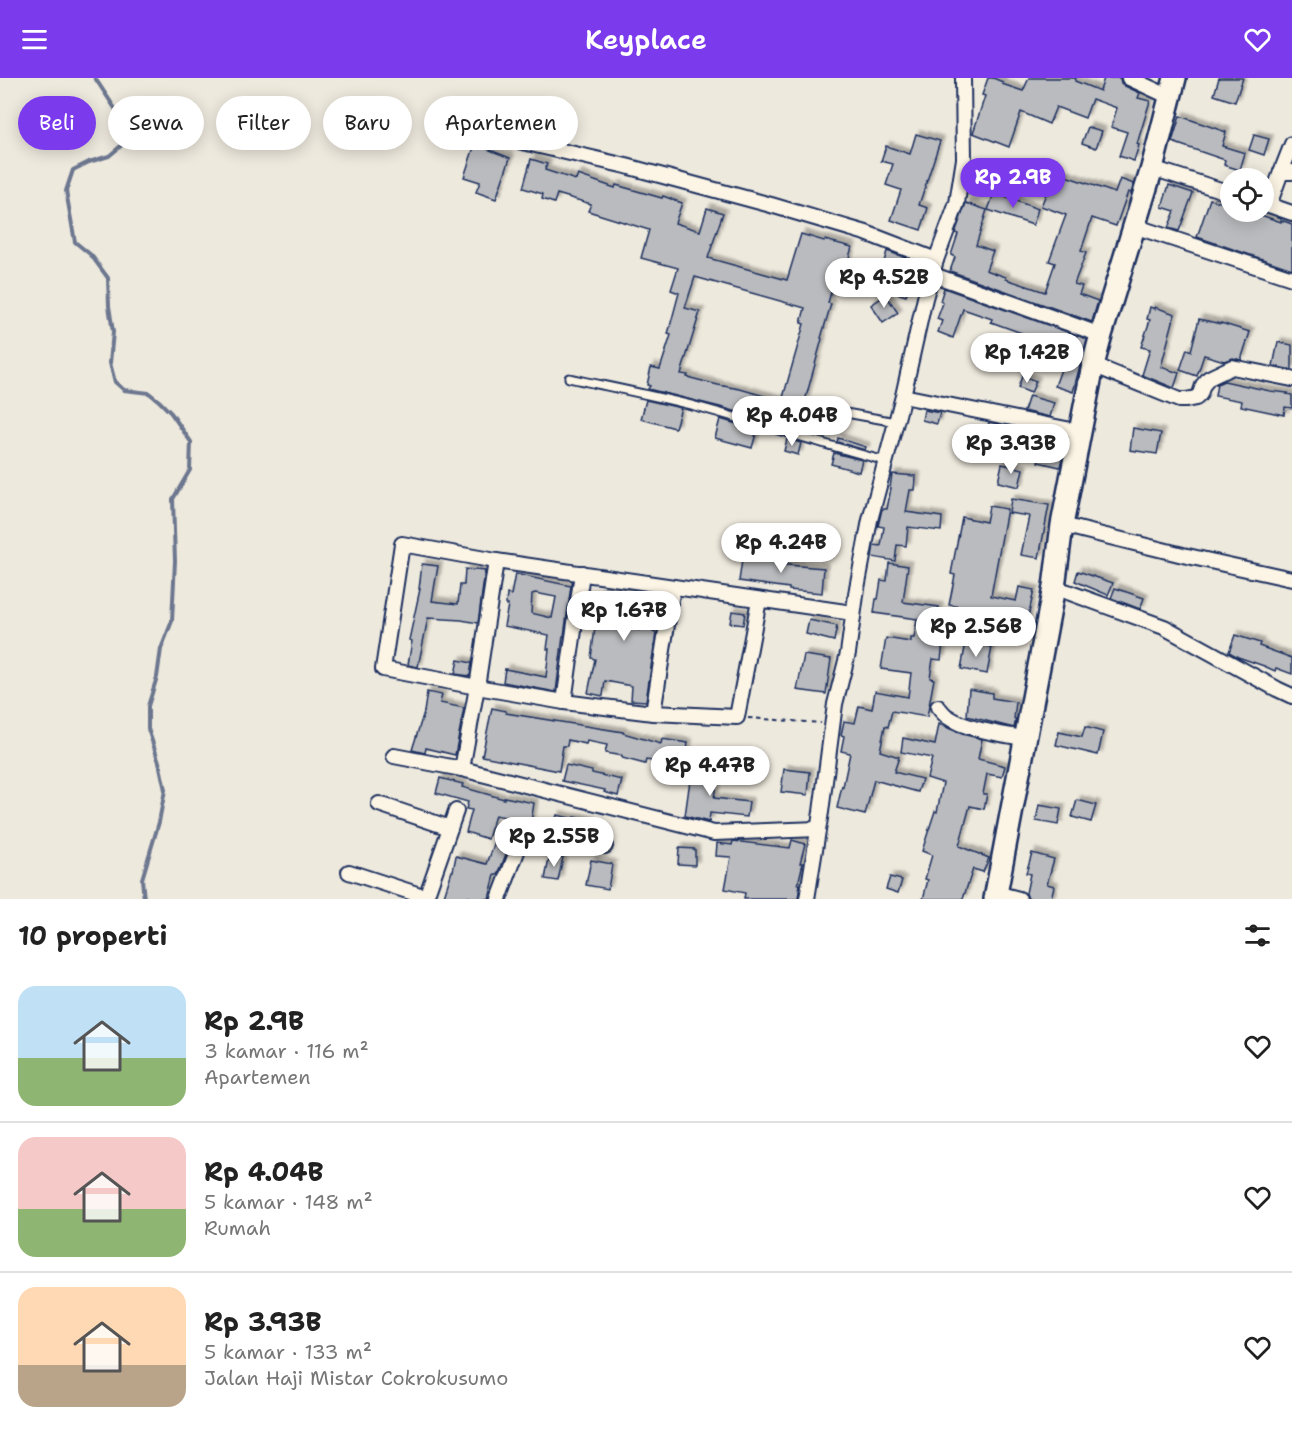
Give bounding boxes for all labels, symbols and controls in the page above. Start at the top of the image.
text: Keyplace [585,21,707,58]
icon: menu [18,23,51,56]
icon: heart [1241,23,1274,56]
chip: Beli [18,96,96,150]
chip: Sewa [108,96,204,150]
chip: Filter [216,96,311,150]
chip: Baru [323,96,412,150]
chip: Apartemen [424,96,578,150]
pin: Rp 2.9B [958,158,1068,209]
text: Rp 2.9B [974,164,1052,190]
map controls [1220,168,1274,222]
button: locate [1220,168,1274,222]
pin: Rp 4.52B [822,258,946,309]
text: Rp 4.52B [839,264,929,290]
pin: Rp 1.42B [965,333,1089,384]
text: Rp 1.42B [984,339,1070,365]
pin: Rp 4.04B [730,396,854,447]
text: Rp 4.04B [746,402,838,428]
pin: Rp 3.93B [949,424,1073,475]
text: Rp 3.93B [966,430,1056,456]
pin: Rp 4.24B [719,523,843,574]
text: Rp 4.24B [735,529,827,555]
pin: Rp 1.67B [562,591,686,642]
text: Rp 1.67B [581,597,667,623]
pin: Rp 2.56B [914,607,1038,658]
text: Rp 2.56B [930,613,1022,639]
pin: Rp 4.47B [648,746,772,797]
text: Rp 4.47B [665,752,755,778]
pin: Rp 2.55B [492,817,616,868]
text: Rp 2.55B [509,823,599,849]
text: 10 properti [18,918,167,953]
icon: filters [1241,919,1274,952]
text: Rp 2.9B [204,1003,304,1038]
icon: home [66,1010,138,1082]
icon: heart [1241,1030,1274,1063]
text: 3 kamar · 116 m² [204,1038,369,1064]
text: Apartemen [204,1064,311,1090]
text: Rp 4.04B [204,1154,324,1189]
icon: home [66,1161,138,1233]
icon: heart [1241,1181,1274,1214]
text: 5 kamar · 148 m² [204,1189,373,1215]
text: Rumah [204,1215,271,1241]
text: Rp 3.93B [204,1304,322,1339]
icon: home [66,1311,138,1383]
icon: heart [1241,1331,1274,1364]
text: 5 kamar · 133 m² [204,1339,372,1365]
text: Jalan Haji Mistar Cokrokusumo [204,1365,508,1391]

